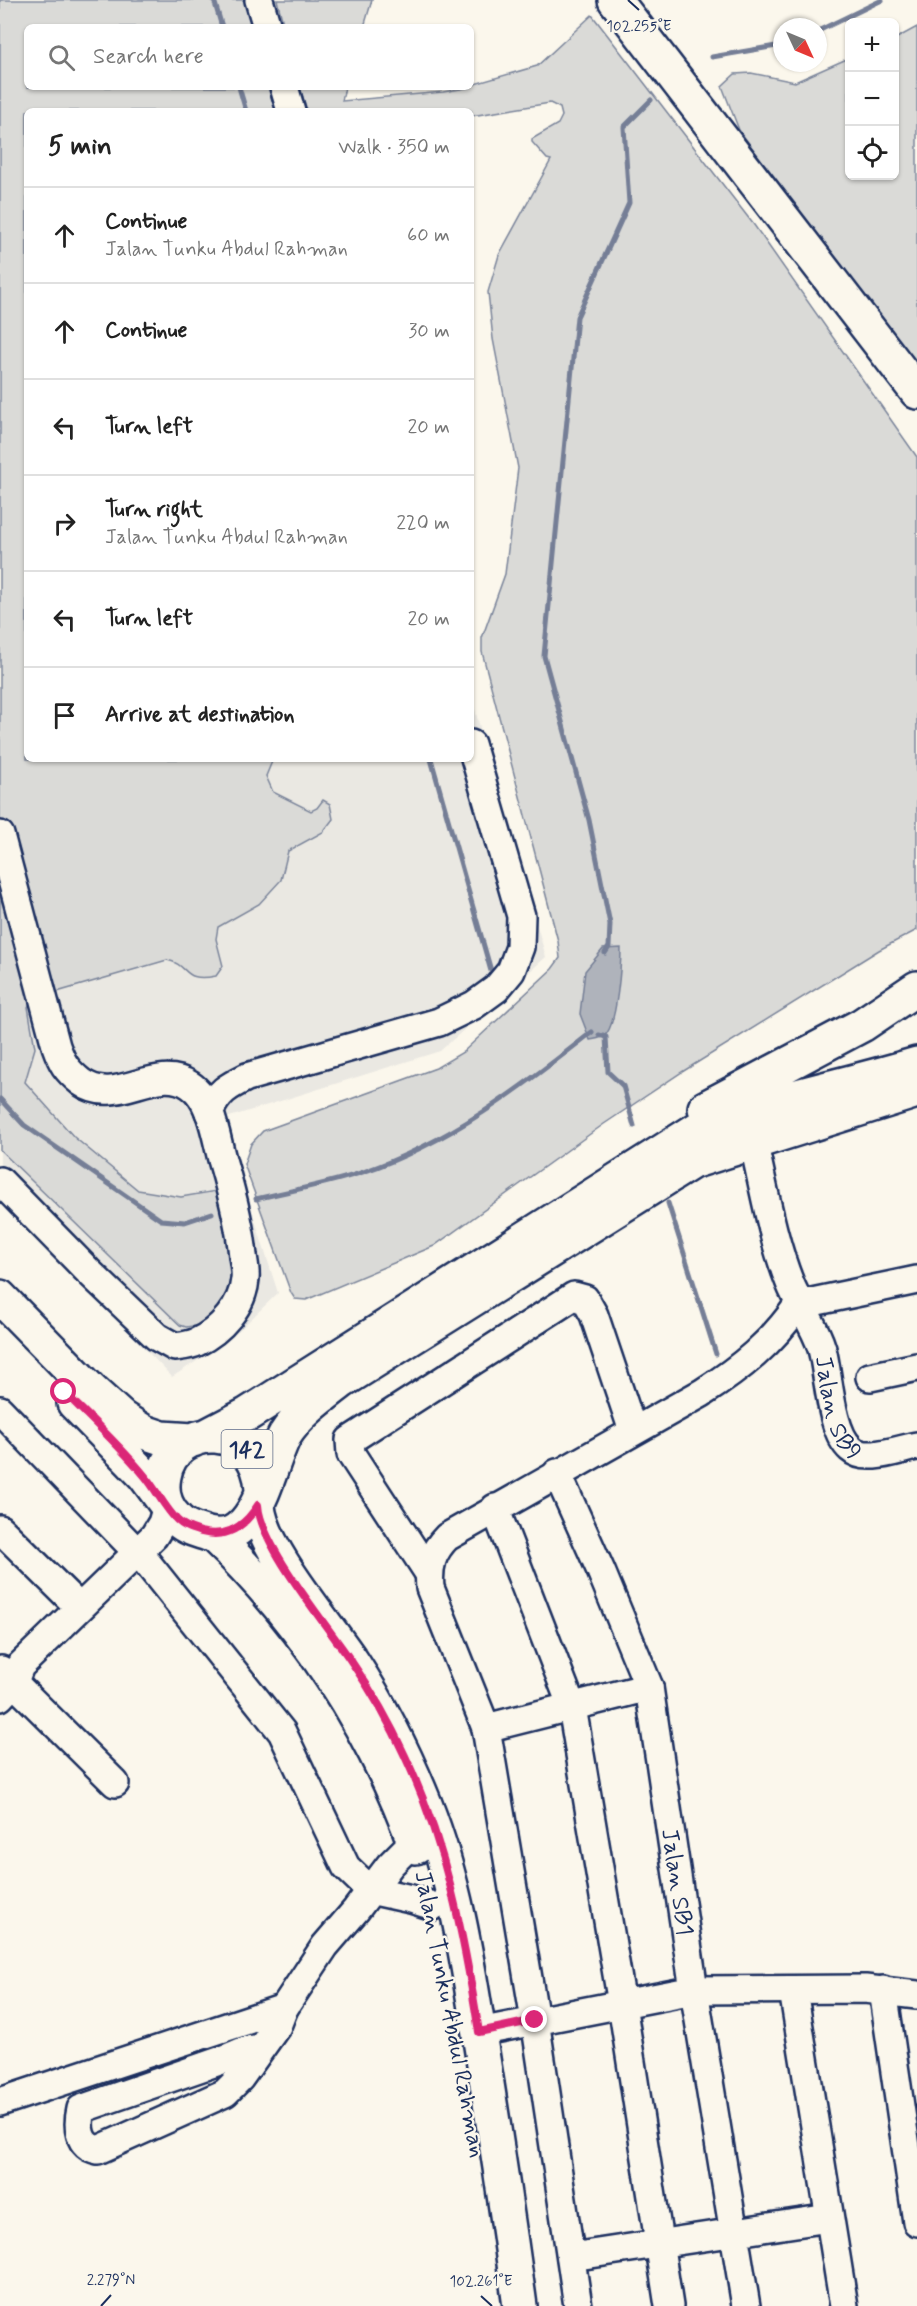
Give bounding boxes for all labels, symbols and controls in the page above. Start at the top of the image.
text: 102.255°E [606,17,672,37]
north arrow [773,18,827,72]
map controls [845,18,899,180]
button: + [845,18,899,72]
search box [24,24,474,90]
icon: search [45,41,78,74]
text: Search here [93,43,204,71]
button: − [845,72,899,126]
button: locate [845,126,899,180]
text: 5 min [48,130,112,164]
text: Walk · 350 m [338,134,450,161]
text: Continue [105,208,187,236]
icon: ahead [48,219,81,252]
text: 60 m [407,222,450,249]
text: Jalan Tunku Abdul Rahman [105,236,348,263]
icon: ahead [48,315,81,348]
text: Continue [105,317,187,345]
text: 30 m [408,318,450,345]
icon: left [48,411,81,444]
text: Turn left [105,413,193,441]
text: 20 m [407,414,450,441]
text: Turn right [105,496,203,524]
icon: right [48,507,81,540]
text: 220 m [396,510,450,537]
text: Jalan Tunku Abdul Rahman [105,524,348,551]
icon: left [48,603,81,636]
text: Turn left [105,605,193,633]
text: 20 m [407,606,450,633]
icon: arrive [48,699,81,732]
text: Arrive at destination [105,701,295,729]
street label: Jalan SB9 [807,1354,867,1469]
route start [50,1378,76,1404]
road number: 142 [222,1430,272,1468]
street label: Jalan SB1 [653,1827,700,1938]
street label: Jalan Tunku Abdul Rahman [407,1868,493,2160]
route end [521,2006,547,2032]
text: 2.279°N [87,2271,135,2291]
text: 102.261°E [449,2272,513,2292]

